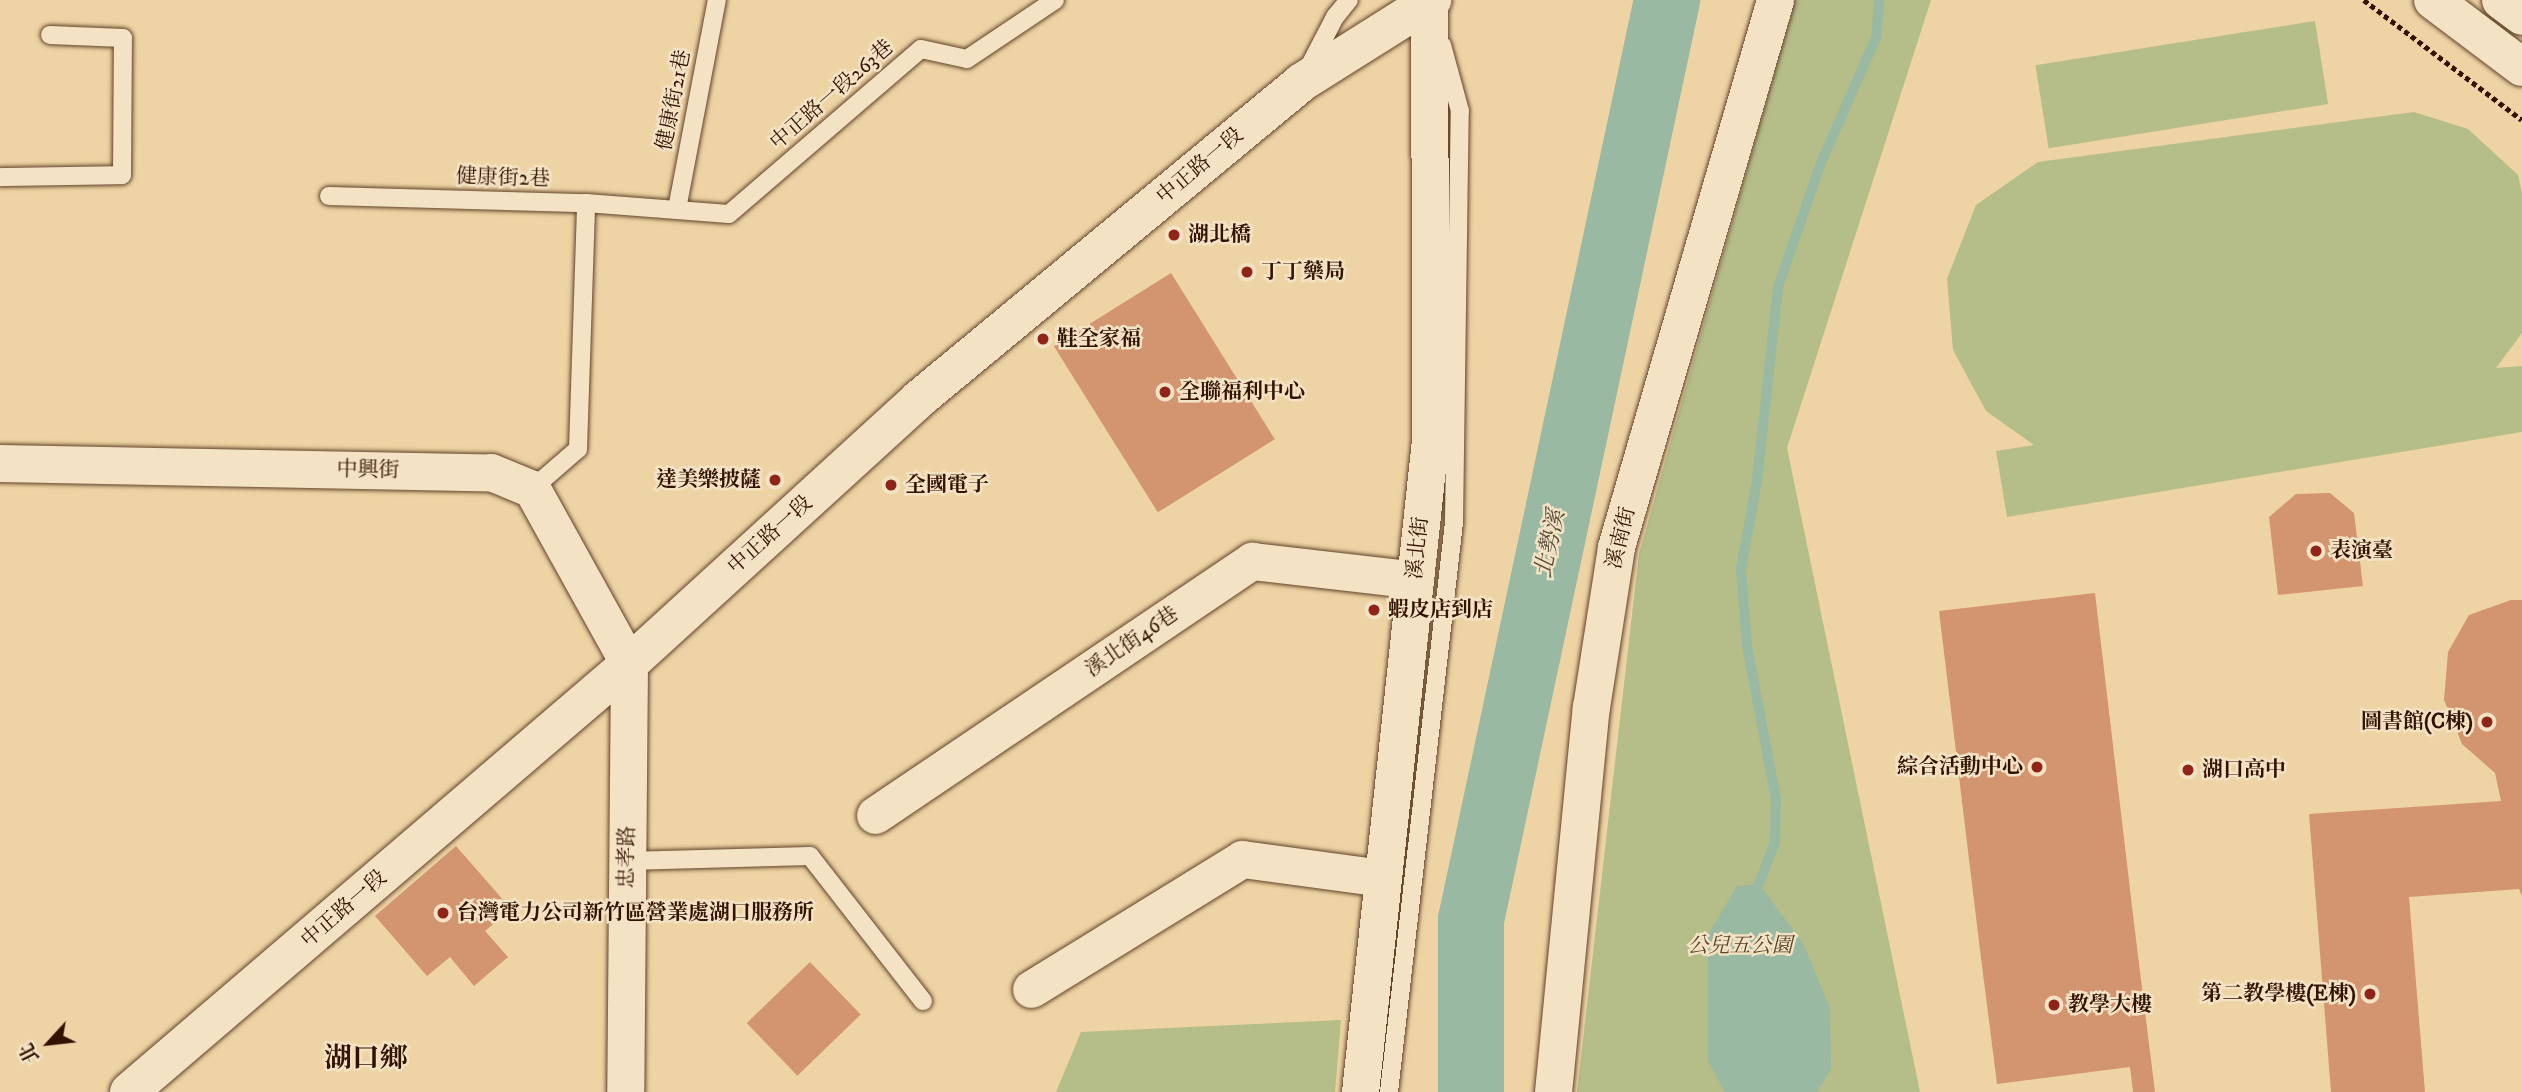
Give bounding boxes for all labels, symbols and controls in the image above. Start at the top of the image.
street label: 中正路一段263巷 [765,35,899,155]
street label: 健康街21巷 [652,48,696,152]
street label: 中正路一段 [1152,123,1248,209]
street label: 健康街2巷 [455,164,551,192]
place label: 湖北橋 [1188,222,1251,248]
marker: 湖北橋 [1166,227,1182,243]
place label: 丁丁藥局 [1261,259,1345,285]
marker: 丁丁藥局 [1239,264,1255,280]
place label: 鞋全家福 [1057,326,1141,352]
marker: 鞋全家福 [1035,331,1051,347]
place label: 全聯福利中心 [1179,379,1305,405]
marker: 全聯福利中心 [1157,384,1173,400]
street label: 中興街 [336,457,400,483]
place label: 達美樂披薩 [656,467,761,493]
marker: 達美樂披薩 [767,472,783,488]
place label: 全國電子 [905,472,989,498]
marker: 全國電子 [883,477,899,493]
street label: 中正路一段 [723,491,817,579]
street label: 溪南街 [1601,504,1641,572]
water label: 北勢溪 [1530,507,1572,581]
street label: 溪北街 [1402,515,1434,581]
place label: 表演臺 [2330,538,2393,564]
marker: 表演臺 [2308,543,2324,559]
place label: 蝦皮店到店 [1388,597,1493,623]
street label: 溪北街46巷 [1081,602,1183,682]
marker: 蝦皮店到店 [1366,602,1382,618]
place label: 圖書館(C棟) [2361,709,2473,735]
marker: 圖書館(C棟) [2479,714,2495,730]
place label: 綜合活動中心 [1897,754,2023,780]
place label: 湖口高中 [2202,757,2286,783]
marker: 綜合活動中心 [2029,759,2045,775]
marker: 湖口高中 [2180,762,2196,778]
street label: 忠孝路 [614,825,640,889]
street label: 中正路一段 [296,865,392,953]
place label: 台灣電力公司新竹區營業處湖口服務所 [457,900,814,926]
marker: 台灣電力公司新竹區營業處湖口服務所 [435,905,451,921]
park label: 公兒五公園 [1688,933,1792,959]
place label: 第二教學樓(E棟) [2201,981,2356,1007]
marker: 第二教學樓(E棟) [2362,986,2378,1002]
place label: 教學大樓 [2068,992,2152,1018]
marker: 教學大樓 [2046,997,2062,1013]
north arrow [14,1008,84,1078]
text: 北 [15,1039,44,1066]
district label: 湖口鄉 [324,1042,408,1076]

